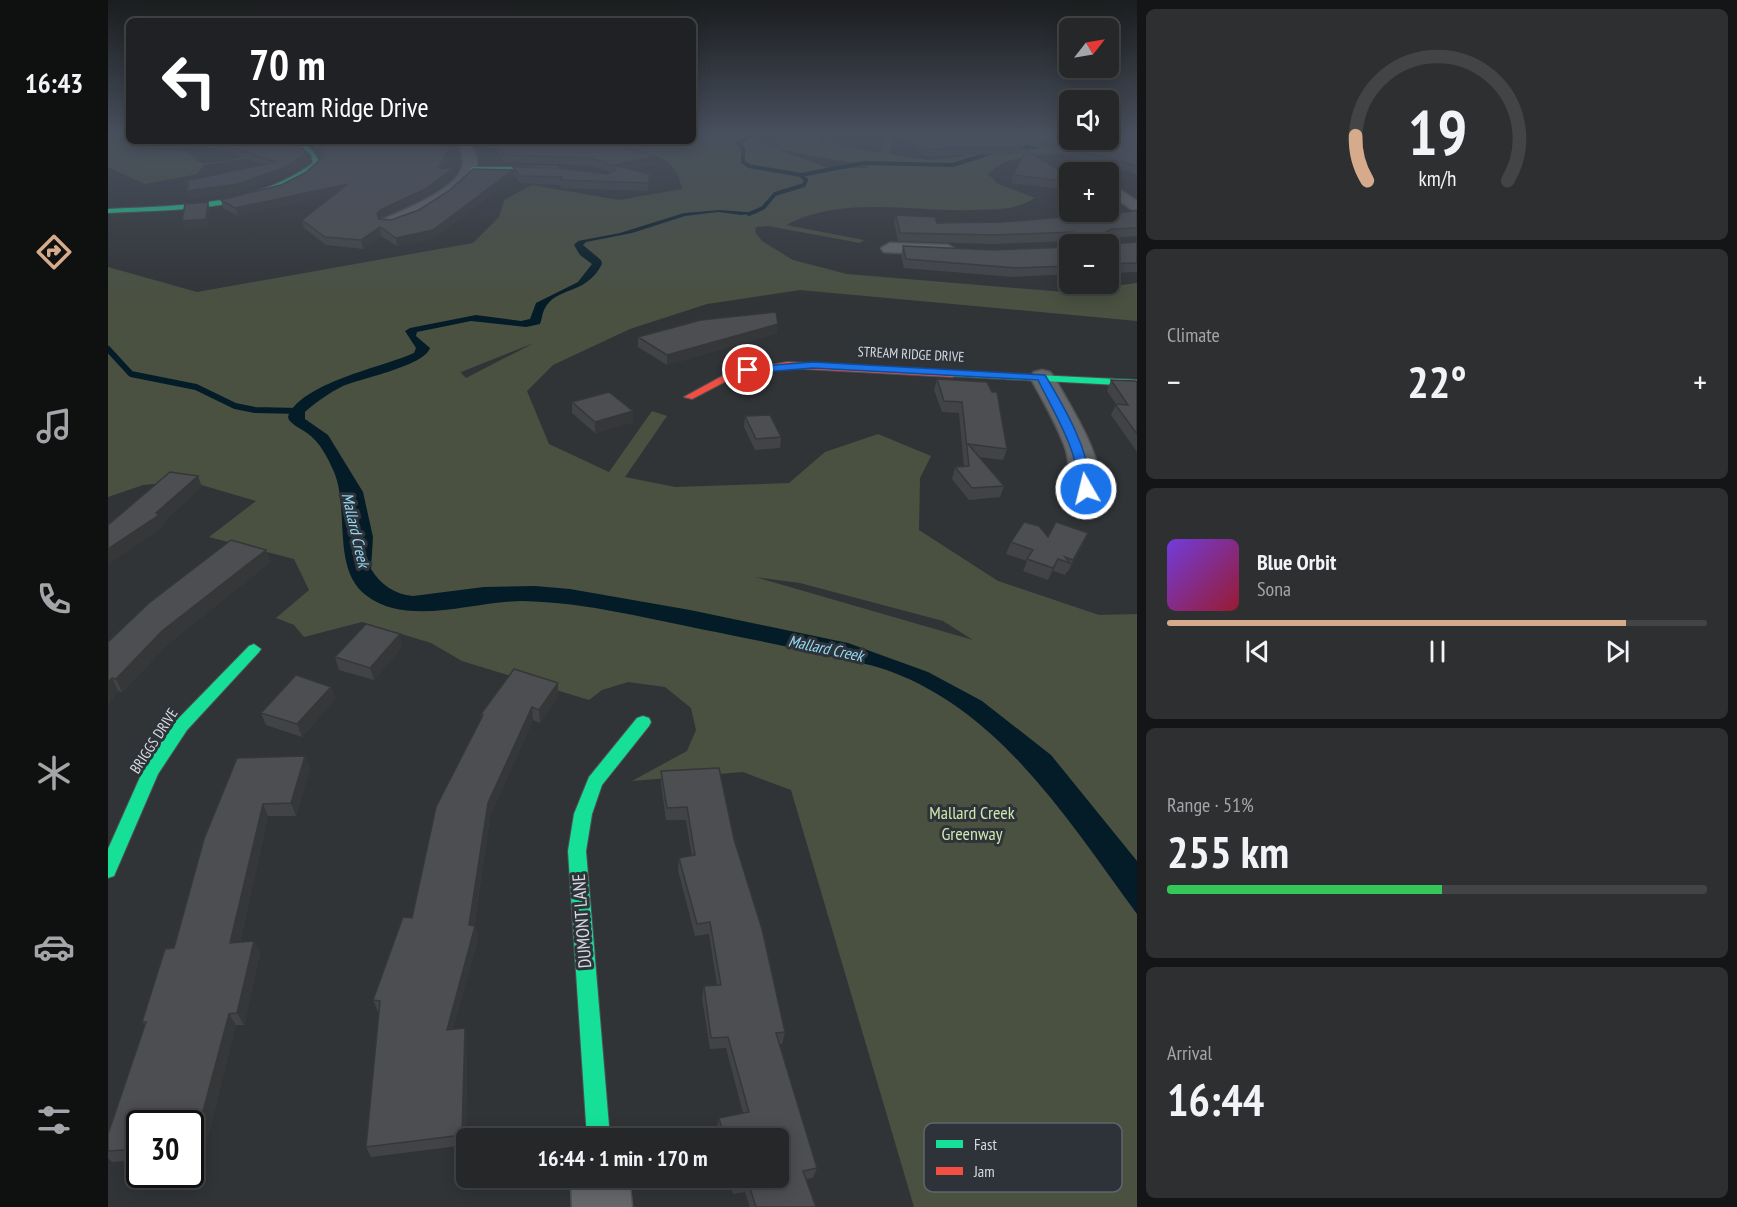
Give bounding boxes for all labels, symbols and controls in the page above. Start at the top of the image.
north arrow [1059,18,1119,78]
map controls [1059,18,1119,294]
text: 70 m [249,37,326,92]
icon: left [150,42,228,120]
text: 16:43 [25,66,83,100]
text: Stream Ridge Drive [249,90,429,124]
button: sound [1059,90,1119,150]
text: 19 [1407,91,1467,172]
button: + [1059,162,1119,222]
text: km/h [1418,165,1456,193]
icon: directions [33,231,75,273]
button: − [1059,234,1119,294]
text: Climate [1167,322,1220,348]
street label: STREAM RIDGE DRIVE [857,342,965,366]
pin [722,344,773,395]
text: 22° [1407,352,1467,410]
icon: arrive [731,353,764,386]
text: − [1167,360,1181,403]
text: + [1693,360,1707,403]
icon: music [33,405,75,447]
position arrow [1054,457,1118,521]
water label: Mallard Creek [338,491,375,571]
text: Blue Orbit [1257,548,1336,576]
text: Sona [1257,576,1291,602]
icon: phone [33,578,75,620]
water label: Mallard Creek [787,630,867,666]
icon: previous [1241,635,1274,668]
icon: pause [1421,635,1454,668]
icon: next [1601,635,1634,668]
street label: BRIGGS DRIVE [125,704,182,777]
icon: climate [33,752,75,794]
text: Range · 51% [1167,792,1254,818]
park label: Mallard Creek Greenway [929,801,1015,845]
text: 255 km [1167,822,1289,880]
street label: DUMONT LANE [567,873,596,969]
icon: car [33,926,75,968]
text: Arrival [1167,1040,1212,1066]
text: 16:44 [1167,1070,1264,1128]
icon: filters [33,1099,75,1141]
speed limit sign: 30 [126,1110,204,1188]
legend [924,1123,1122,1192]
text: Fast [974,1134,997,1154]
text: 16:44 · 1 min · 170 m [537,1144,708,1172]
text: Jam [973,1161,995,1181]

